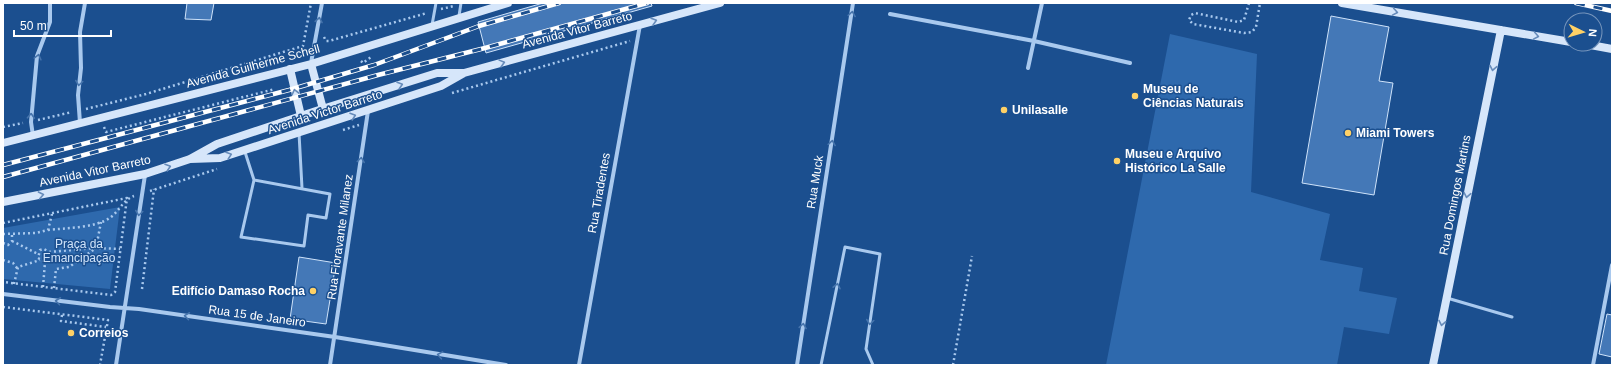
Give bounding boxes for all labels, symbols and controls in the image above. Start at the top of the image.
one-way arrow [1392,7,1398,16]
street label: Avenida Vitor Barreto [520,8,634,51]
one-way arrow [847,11,856,17]
scale bar [14,12,111,38]
north arrow [1563,12,1603,52]
one-way arrow [315,17,323,23]
one-way arrow [650,17,657,26]
text: 50 m [20,19,47,33]
text: N [1587,28,1599,37]
one-way arrow [1533,31,1539,40]
street label: Avenida Guilherme Schell [185,41,321,91]
one-way arrow [33,54,42,61]
one-way arrow [498,59,505,68]
one-way arrow [1490,65,1498,71]
one-way arrow [75,80,84,86]
one-way arrow [397,81,404,90]
place label: Museu de Ciências Naturais [1143,82,1244,110]
street label: Avenida Victor Barreto [266,87,384,137]
one-way arrow [292,89,300,96]
marker: Museu de Ciências Naturais [1130,91,1140,101]
place label: Unilasalle [1012,103,1068,117]
marker: Unilasalle [999,105,1009,115]
one-way arrow [349,112,356,121]
one-way arrow [27,113,36,119]
place label: Miami Towers [1356,126,1435,140]
marker: Miami Towers [1343,128,1353,138]
street label: Rua Domingos Martins [1436,134,1474,256]
one-way arrow [827,140,836,146]
place label: Museu e Arquivo Histórico La Salle [1125,147,1226,175]
one-way arrow [225,151,232,160]
street label: Avenida Vitor Barreto [38,152,152,190]
street label: Rua Tiradentes [585,152,613,234]
street label: Rua Muck [804,153,826,210]
marker: Museu e Arquivo Histórico La Salle [1112,156,1122,166]
one-way arrow [356,157,365,163]
one-way arrow [164,163,171,172]
street label: Rua Fioravante Milanez [324,173,356,301]
one-way arrow [38,191,44,199]
one-way arrow [1464,192,1472,199]
one-way arrow [135,210,144,216]
park label: Praça da Emancipação [43,237,116,265]
one-way arrow [832,282,840,289]
place label: Edifício Damaso Rocha [172,284,305,298]
marker: Edifício Damaso Rocha [308,286,318,296]
one-way arrow [55,297,61,306]
street label: Rua 15 de Janeiro [207,302,307,330]
one-way arrow [184,312,190,321]
one-way arrow [866,319,875,326]
one-way arrow [1438,320,1446,326]
one-way arrow [798,323,807,330]
place label: Correios [79,326,129,340]
marker: Correios [66,328,76,338]
one-way arrow [437,351,443,360]

